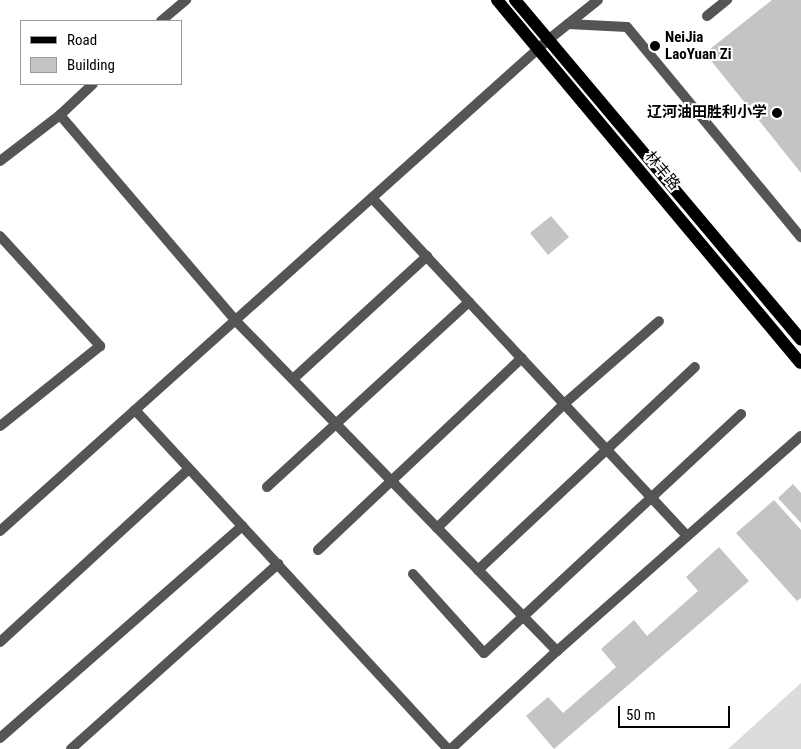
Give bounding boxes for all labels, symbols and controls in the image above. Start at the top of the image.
legend [20,20,182,85]
place label: NeiJia LaoYuan Zi [665,28,732,63]
text: Road [67,31,97,49]
marker: NeiJia LaoYuan Zi [649,40,661,52]
text: Building [67,56,115,74]
place label: 辽河油田胜利小学 [647,104,767,122]
marker: 辽河油田胜利小学 [771,107,783,119]
street label: 林丰路 [641,148,683,194]
scale bar [621,696,734,728]
text: 50 m [626,706,656,724]

